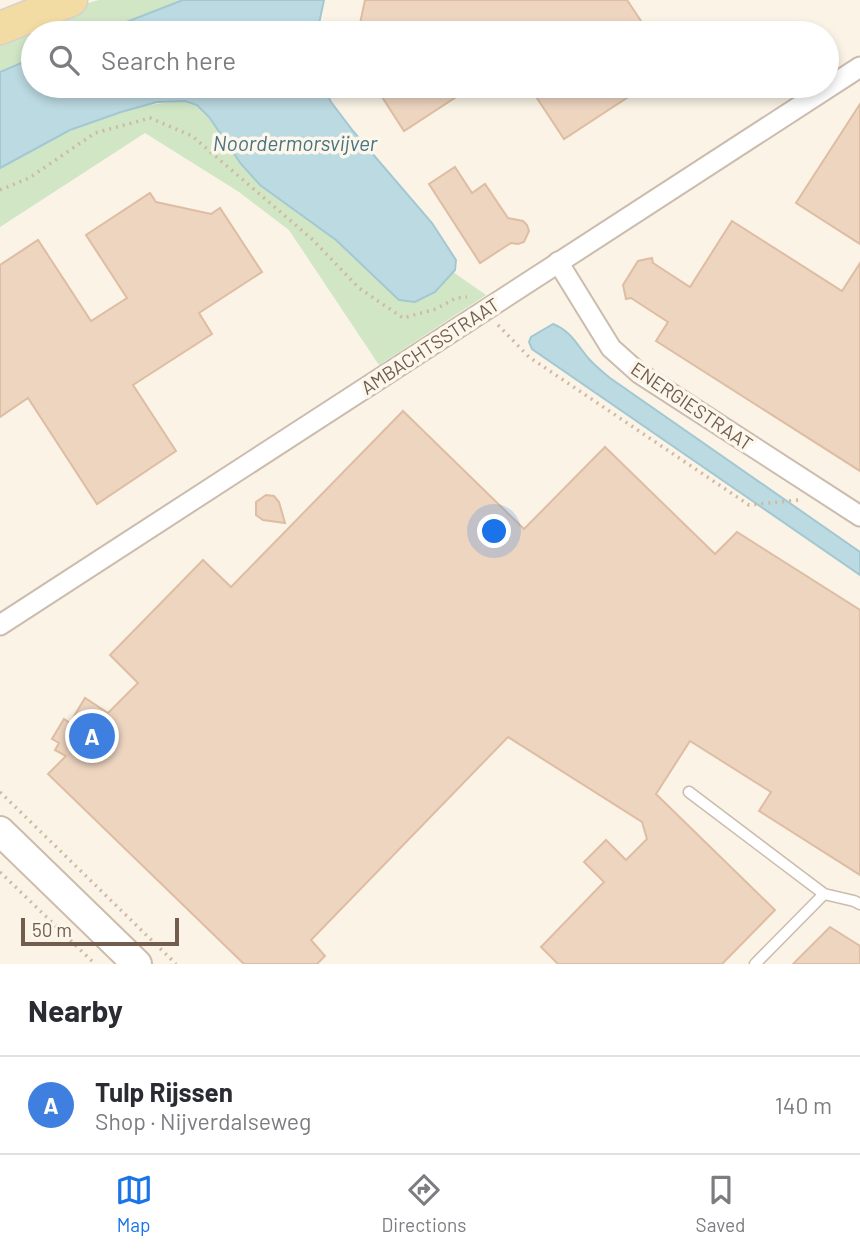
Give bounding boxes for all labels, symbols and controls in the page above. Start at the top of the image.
search box [21,21,839,98]
icon: search [45,41,83,79]
text: Search here [101,44,236,75]
water label: Noordermorsvijver [213,130,378,155]
street label: AMBACHTSSTRAAT [356,292,503,399]
street label: ENERGIESTRAAT [627,356,757,455]
your location [477,514,511,548]
pin: A [69,710,115,762]
scale bar [21,915,178,947]
text: 50 m [32,918,72,941]
text: Nearby [28,992,123,1028]
text: Tulp Rijssen [95,1076,233,1107]
text: A [43,1091,59,1119]
text: 140 m [775,1091,832,1119]
text: Shop · Nijverdalseweg [95,1107,311,1135]
tab: Map [115,1171,153,1236]
tab: Directions [382,1171,467,1236]
tab: Saved [696,1171,745,1236]

